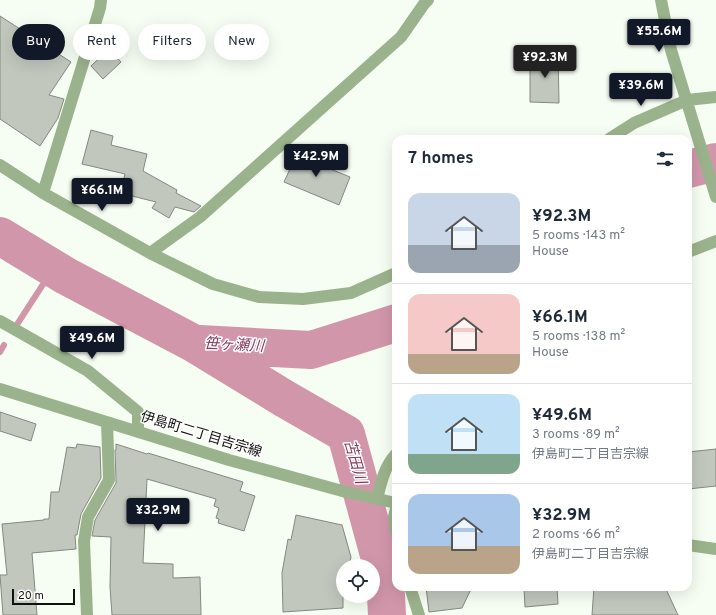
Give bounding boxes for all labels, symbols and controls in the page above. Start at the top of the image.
pin: ¥55.6M [626,19,692,53]
chip: Buy [12,24,65,60]
chip: Rent [73,24,130,60]
chip: Filters [138,24,206,60]
chip: New [214,24,269,60]
text: ¥55.6M [636,24,682,40]
pin: ¥92.3M [512,45,578,79]
text: ¥92.3M [522,50,568,66]
pin: ¥39.6M [608,73,674,107]
text: ¥39.6M [618,78,664,94]
pin: ¥42.9M [283,144,349,178]
text: 7 homes [408,148,474,170]
icon: filters [654,148,676,170]
text: ¥42.9M [293,149,339,165]
pin: ¥66.1M [69,178,135,212]
text: ¥66.1M [81,183,123,199]
text: ¥92.3M [532,206,591,228]
icon: home [440,209,488,257]
text: 5 rooms · 143 m² [532,228,625,244]
text: House [532,244,569,260]
text: ¥66.1M [532,307,588,329]
icon: home [440,310,488,358]
pin: ¥49.6M [59,326,125,360]
text: 5 rooms · 138 m² [532,329,625,345]
text: ¥49.6M [69,331,115,347]
water label: 笹ヶ瀬川 [204,335,266,357]
text: House [532,345,569,361]
text: ¥49.6M [532,405,592,427]
street label: 伊島町二丁目吉宗線 [138,408,264,462]
icon: home [440,410,488,458]
text: 3 rooms · 89 m² [532,427,620,443]
water label: 苫田川 [339,438,370,488]
text: 伊島町二丁目吉宗線 [532,447,649,463]
pin: ¥32.9M [125,498,191,532]
text: ¥32.9M [135,503,181,519]
text: ¥32.9M [532,505,591,527]
icon: home [440,510,488,558]
text: 2 rooms · 66 m² [532,527,620,543]
text: 伊島町二丁目吉宗線 [532,547,649,563]
map controls [336,559,380,603]
button: locate [336,559,380,603]
scale bar [12,587,75,606]
text: 20 m [18,589,44,603]

